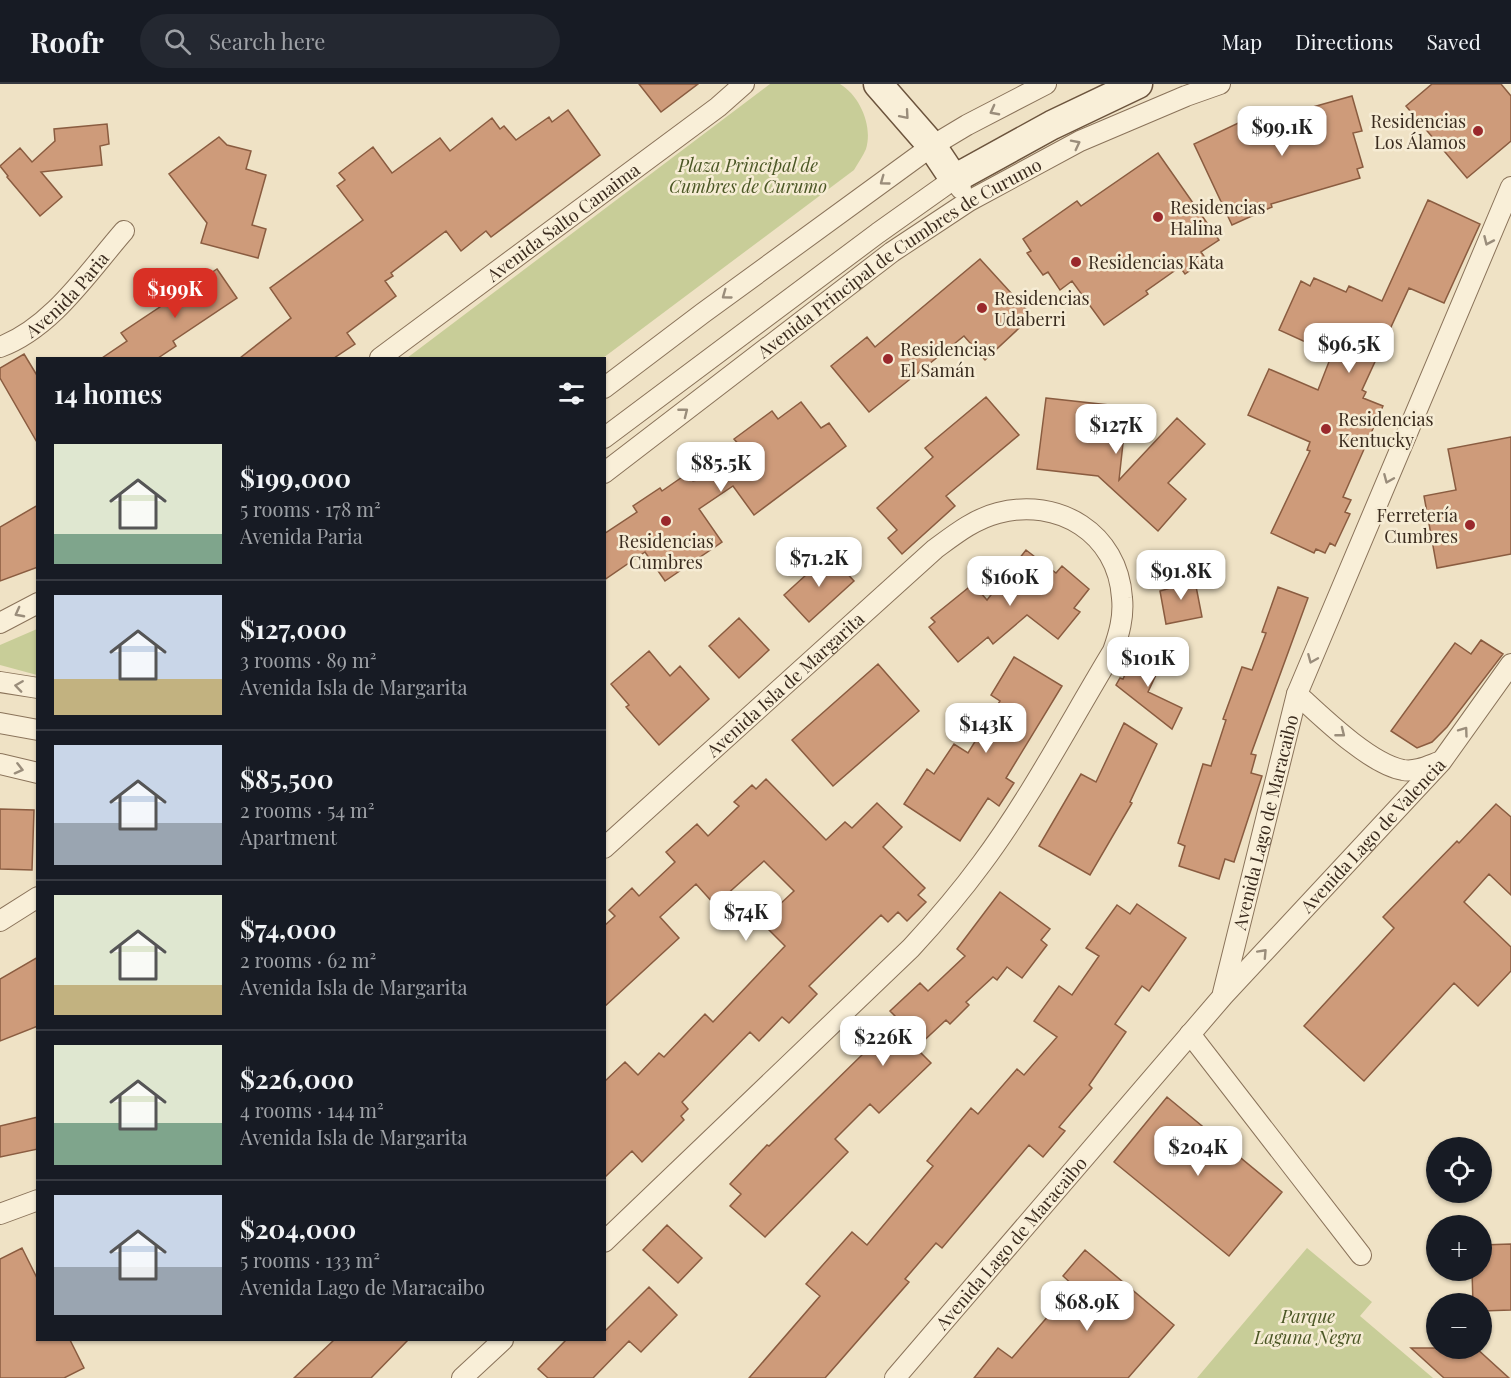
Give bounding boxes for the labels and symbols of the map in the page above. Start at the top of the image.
one-way arrow [989,104,1000,115]
pin: $99.1K [1233,106,1331,157]
one-way arrow [898,108,909,119]
place label: Residencias Los Álamos [1371,109,1466,154]
marker: Residencias Los Álamos [1471,124,1485,138]
one-way arrow [1070,140,1081,151]
street label: Avenida Principal de Cumbres de Curumo [751,152,1046,364]
park label: Plaza Principal de Cumbres de Curumo [669,153,827,198]
street label: Avenida Salto Canaima [481,157,644,287]
one-way arrow [880,174,891,185]
place label: Residencias Halina [1170,195,1265,240]
marker: Residencias Halina [1151,210,1165,224]
one-way arrow [1483,235,1495,246]
street label: Avenida Paria [20,247,114,343]
place label: Residencias Kata [1088,250,1224,274]
marker: Residencias Kata [1069,255,1083,269]
pin: $199K [133,268,217,319]
place label: Residencias Udaberri [994,286,1089,331]
one-way arrow [722,288,733,299]
marker: Residencias Udaberri [975,301,989,315]
pin: $96.5K [1300,323,1398,374]
place label: Residencias El Samán [900,337,995,382]
marker: Residencias El Samán [881,352,895,366]
pin: $127K [1074,404,1158,455]
place label: Residencias Kentucky [1338,407,1433,452]
one-way arrow [678,408,689,419]
marker: Residencias Kentucky [1319,422,1333,436]
pin: $85.5K [672,442,770,493]
one-way arrow [1383,473,1395,484]
place label: Ferretería Cumbres [1377,503,1458,548]
marker: Residencias Cumbres [659,514,673,528]
marker: Ferretería Cumbres [1463,518,1477,532]
place label: Residencias Cumbres [618,529,714,574]
pin: $71.2K [770,537,868,588]
pin: $91.8K [1132,550,1230,601]
pin: $160K [968,556,1052,607]
one-way arrow [14,606,25,617]
street label: Avenida Isla de Margarita [700,607,869,763]
pin: $101K [1106,637,1190,688]
one-way arrow [1307,652,1319,663]
one-way arrow [14,681,23,693]
pin: $143K [944,703,1028,754]
street label: Avenida Lago de Maracaibo [1227,712,1303,933]
one-way arrow [1334,726,1345,737]
one-way arrow [1457,726,1468,737]
street label: Avenida Lago de Valencia [1294,753,1450,918]
one-way arrow [14,761,24,774]
pin: $74K [710,891,782,942]
one-way arrow [1256,949,1267,960]
pin: $226K [841,1016,925,1067]
pin: $204K [1156,1126,1240,1177]
street label: Avenida Lago de Maracaibo [929,1151,1092,1335]
pin: $68.9K [1038,1281,1136,1332]
park label: Parque Laguna Negra [1253,1304,1362,1349]

